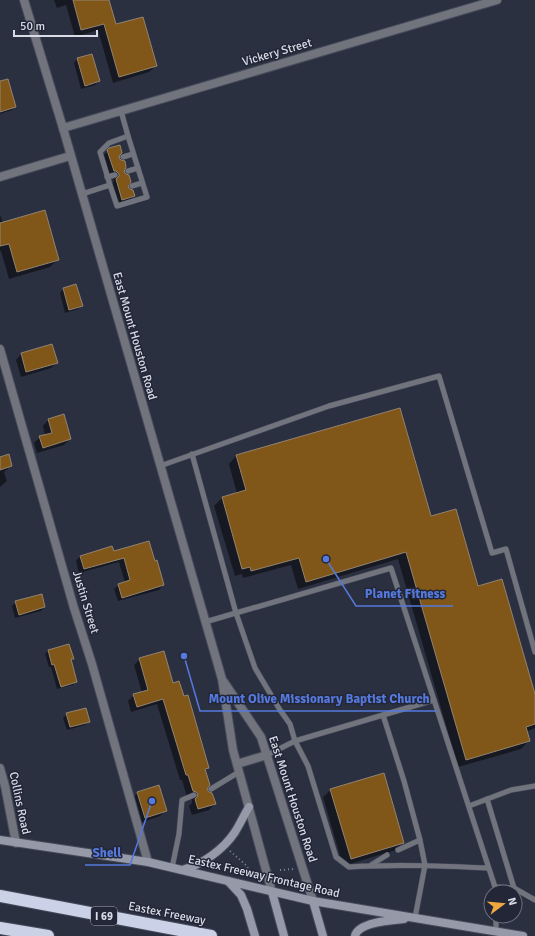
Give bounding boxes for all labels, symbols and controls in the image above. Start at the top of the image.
scale bar [14,12,97,38]
text: 50 m [20,19,45,34]
street label: Vickery Street [241,35,314,70]
street label: East Mount Houston Road [109,271,160,402]
street label: Justin Street [69,569,102,636]
callout: Planet Fitness [356,581,453,606]
text: Planet Fitness [365,586,445,602]
callout: Mount Olive Missionary Baptist Church [200,686,437,711]
text: Mount Olive Missionary Baptist Church [208,691,430,707]
street label: East Mount Houston Road [265,734,320,864]
street label: Collins Road [6,770,33,836]
callout: Shell [85,840,130,865]
text: Shell [93,845,121,861]
street label: Eastex Freeway Frontage Road [187,852,341,901]
north arrow [483,884,523,924]
text: N [505,896,519,907]
street label: Eastex Freeway [127,899,207,928]
road number: I 69 [91,907,117,925]

